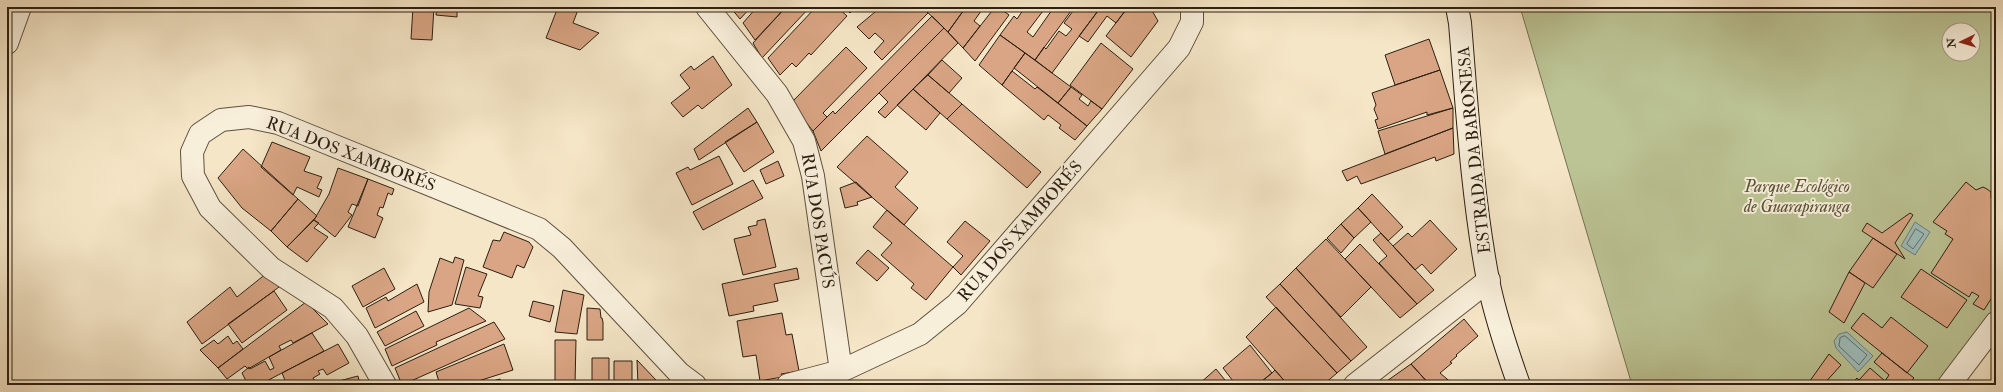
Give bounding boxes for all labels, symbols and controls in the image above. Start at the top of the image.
north arrow [1941,22,1981,62]
text: N [1945,36,1959,49]
street label: ESTRADA DA BARONESA [1453,45,1495,255]
street label: RUA DOS XAMBORÉS [263,111,439,196]
street label: RUA DOS PACÚS [797,152,840,290]
street label: RUA DOS XAMBORÉS [952,156,1087,306]
park label: Parque Ecológico de Guarapiranga [1743,176,1850,217]

